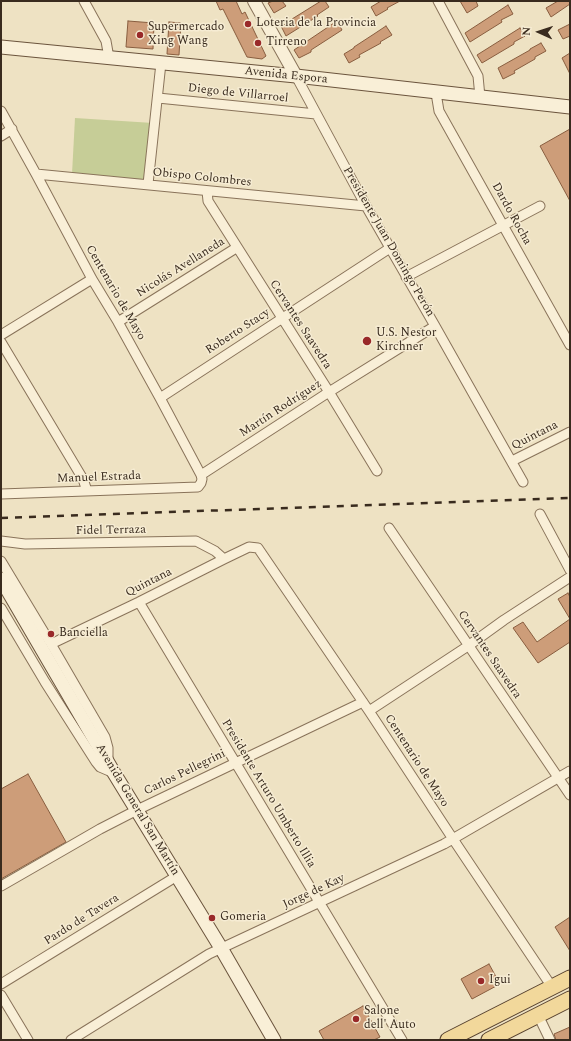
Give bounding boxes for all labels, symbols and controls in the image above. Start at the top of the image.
north arrow [519,12,559,52]
place label: Loteria de la Provincia [256,17,376,31]
marker: Loteria de la Provincia [243,19,253,29]
place label: Supermercado Xing Wang [148,21,224,49]
text: N [518,26,535,36]
marker: Supermercado Xing Wang [135,30,145,40]
place label: Tirreno [266,36,307,50]
marker: Tirreno [253,38,263,48]
street label: Avenida Espora [244,64,328,88]
street label: Diego de Villarroel [187,82,289,106]
street label: Presidente Juan Domingo Perón [339,164,437,320]
street label: Obispo Colombres [152,166,252,190]
street label: Dardo Rocha [488,180,534,248]
street label: Nicolás Avellaneda [134,235,228,301]
street label: Centenario de Mayo [82,243,148,343]
street label: Cervantes Saavedra [266,278,334,372]
street label: Roberto Stacy [203,306,273,358]
place label: U.S. Nestor Kirchner [376,327,437,355]
marker: U.S. Nestor Kirchner [361,335,373,347]
street label: Martín Rodríguez [237,377,325,441]
street label: Quintana [509,418,561,454]
street label: Manuel Estrada [57,469,141,487]
street label: Fidel Terraza [76,523,146,539]
street label: Quintana [123,565,175,601]
street label: Cervantes Saavedra [454,608,524,702]
place label: Banciella [59,627,108,641]
marker: Banciella [46,629,56,639]
street label: Centenario de Mayo [381,712,451,810]
street label: Presidente Arturo Umberto Illia [218,717,318,871]
street label: Avenida General San Martín [92,742,182,878]
street label: Carlos Pellegrini [142,747,228,799]
street label: Jorge de Kay [281,871,347,913]
street label: Pardo de Tavera [42,891,122,949]
place label: Gomeria [220,911,266,925]
marker: Gomeria [207,913,217,923]
place label: Igui [489,974,511,988]
marker: Igui [476,976,486,986]
place label: Salone dell' Auto [364,1005,416,1033]
marker: Salone dell' Auto [351,1014,361,1024]

